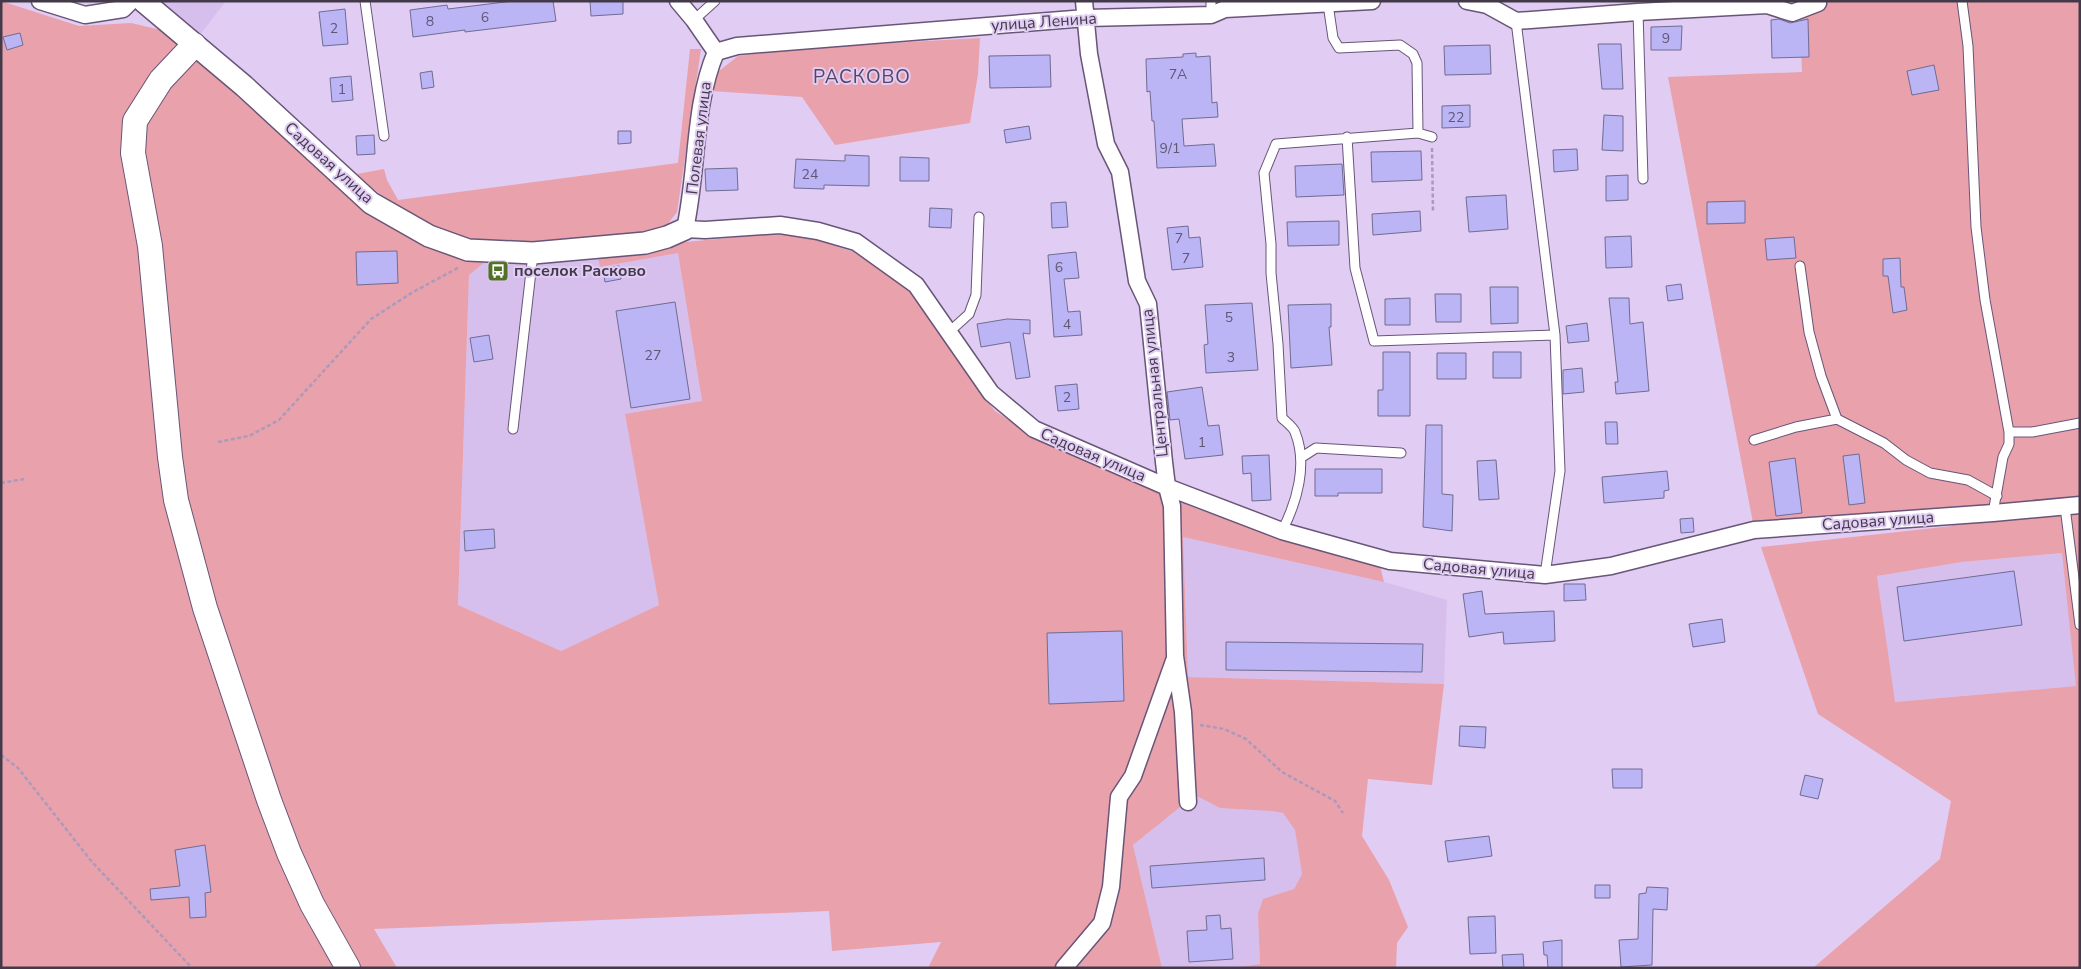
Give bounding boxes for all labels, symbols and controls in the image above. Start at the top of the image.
street label: улица Ленина [990,7,1098,37]
house number: 6 [481,8,489,27]
house number: 8 [426,12,434,31]
house number: 2 [330,19,338,38]
house number: 9 [1662,29,1670,48]
district label: РАСКОВО [813,64,911,90]
house number: 7А [1169,65,1187,84]
house number: 1 [338,80,346,99]
street label: Полевая улица [681,80,717,196]
house number: 22 [1448,108,1464,127]
street label: Садовая улица [280,117,378,209]
house number: 9/1 [1160,139,1180,158]
house number: 24 [802,165,818,184]
house number: 7 [1175,229,1183,248]
house number: 7 [1182,249,1190,268]
house number: 6 [1055,258,1063,277]
bus stop icon: поселок Расково [486,259,510,283]
place label: поселок Расково [514,260,646,282]
street label: Центральная улица [1136,308,1174,458]
house number: 5 [1225,308,1233,327]
house number: 4 [1063,315,1071,334]
house number: 27 [645,346,661,365]
house number: 3 [1227,348,1235,367]
house number: 2 [1063,388,1071,407]
street label: Садовая улица [1037,423,1149,487]
house number: 1 [1198,433,1206,452]
street label: Садовая улица [1821,506,1935,536]
street label: Садовая улица [1422,553,1536,585]

